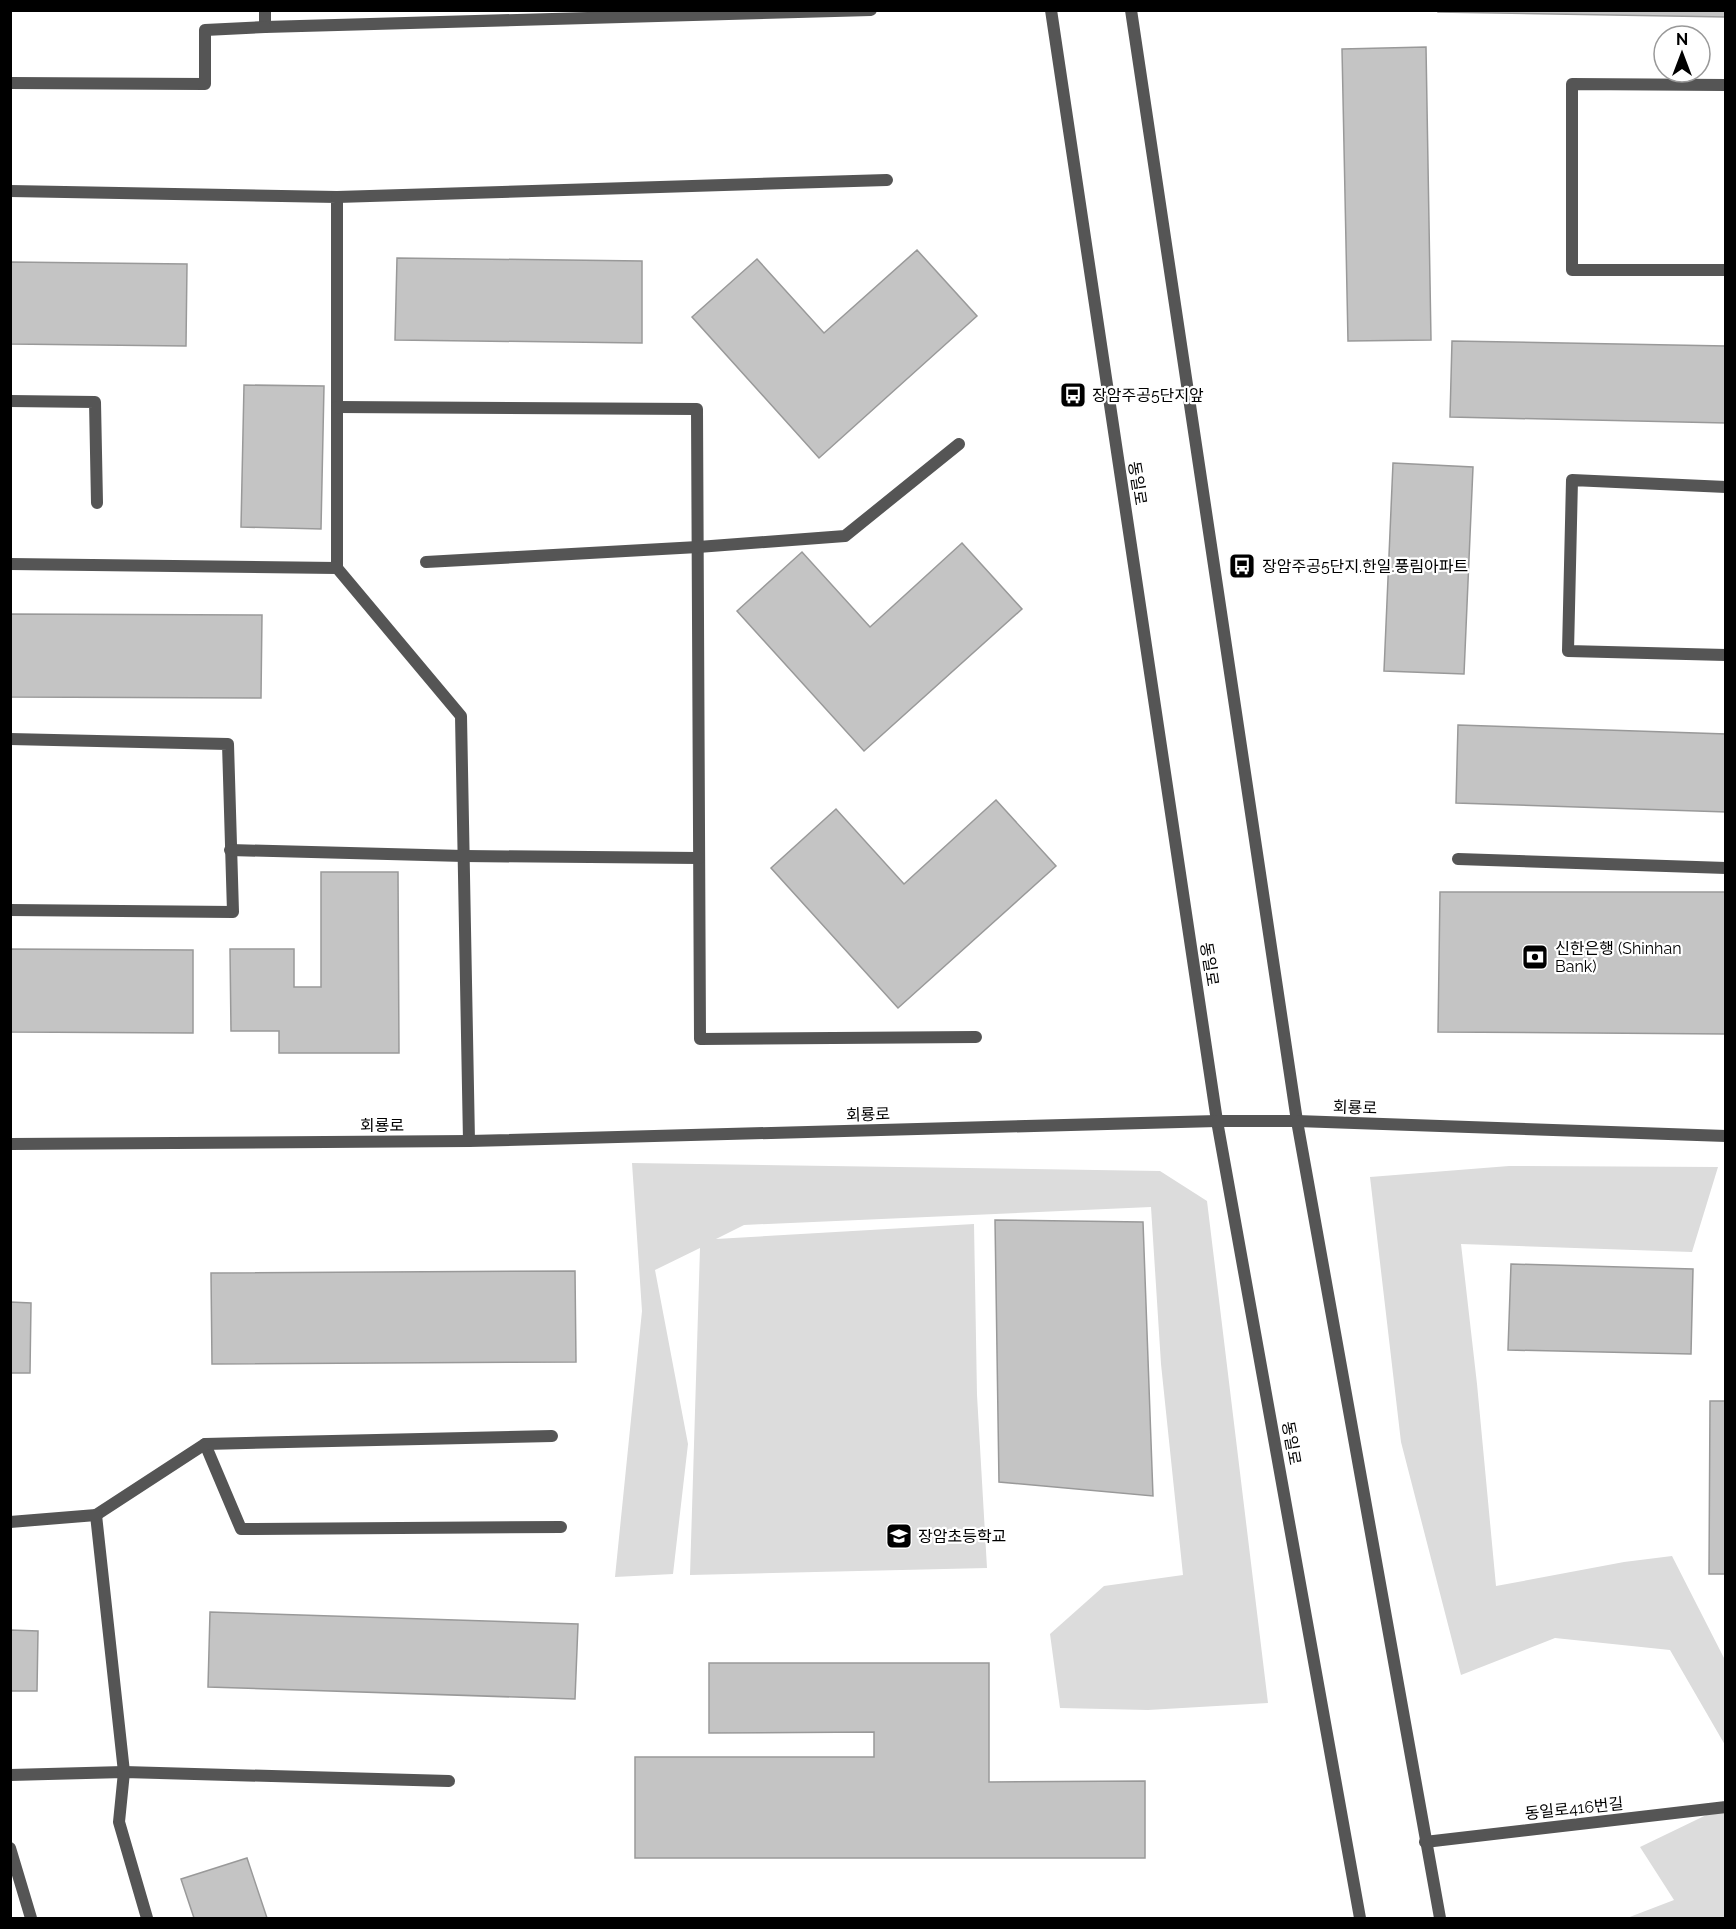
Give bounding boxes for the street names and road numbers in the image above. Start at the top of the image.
street label: 동일로 [1125,460,1150,507]
street label: 동일로 [1197,941,1222,988]
street label: 회룡로 [1333,1097,1378,1118]
street label: 회룡로 [846,1104,891,1125]
street label: 회룡로 [360,1116,404,1135]
street label: 동일로 [1278,1420,1305,1467]
street label: 동일로416번길 [1524,1794,1624,1823]

